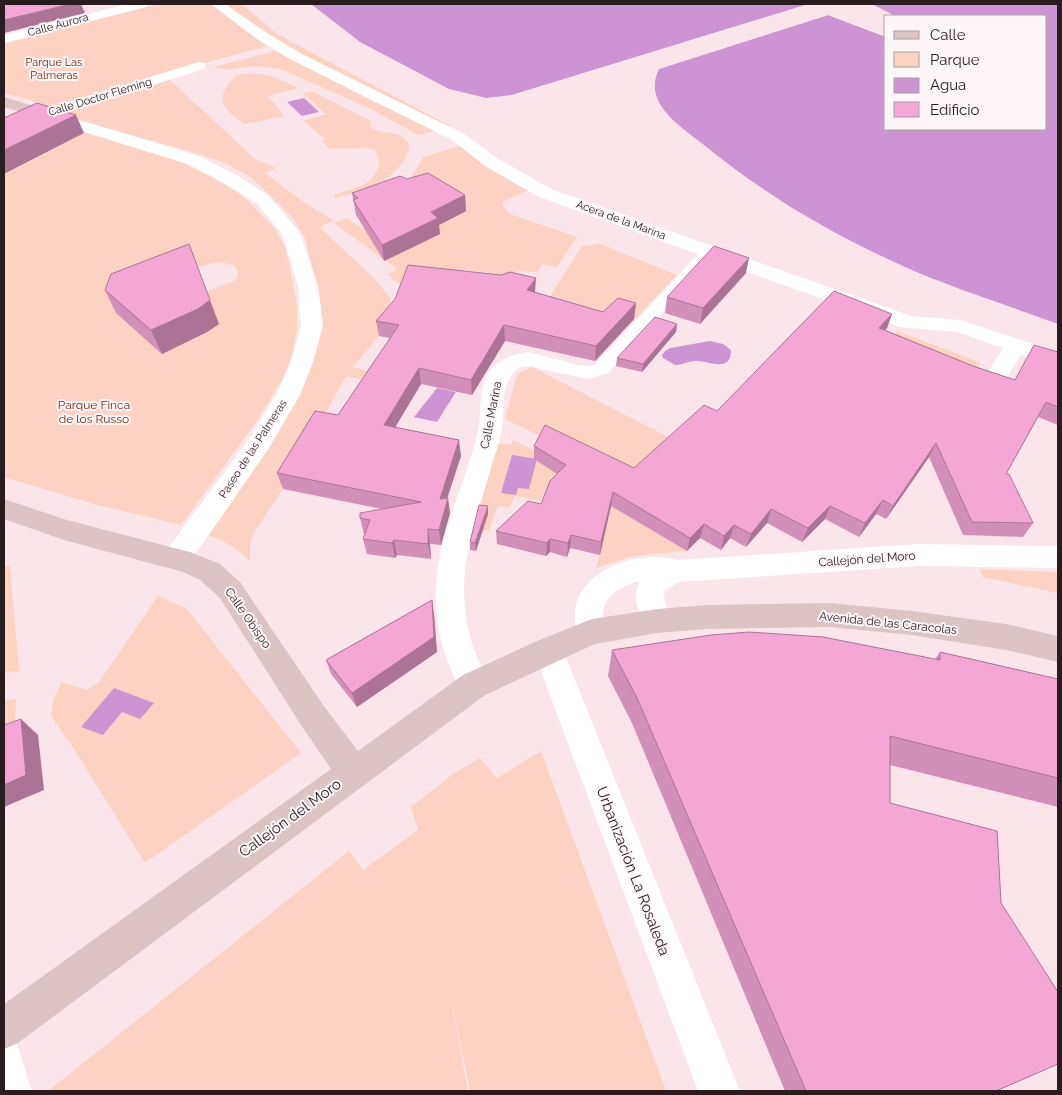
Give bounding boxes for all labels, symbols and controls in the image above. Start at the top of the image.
street label: Calle Aurora [26,11,90,39]
legend [884,15,1047,130]
text: Calle [930,26,966,44]
text: Parque [930,51,980,69]
park label: Parque Las Palmeras [26,56,82,82]
street label: Calle Doctor Fleming [47,75,153,119]
text: Agua [930,76,966,94]
text: Edificio [930,101,980,119]
street label: Acera de la Marina [574,198,668,242]
street label: Calle Marina [478,380,504,450]
street label: Paseo de las Palmeras [216,397,290,501]
park label: Parque Finca de los Russo [58,398,130,426]
street label: Callejón del Moro [818,549,916,569]
street label: Calle Obispo [222,585,274,651]
street label: Avenida de las Caracolas [818,609,958,637]
street label: Callejón del Moro [235,775,345,861]
street label: Urbanización La Rosaleda [592,784,674,958]

